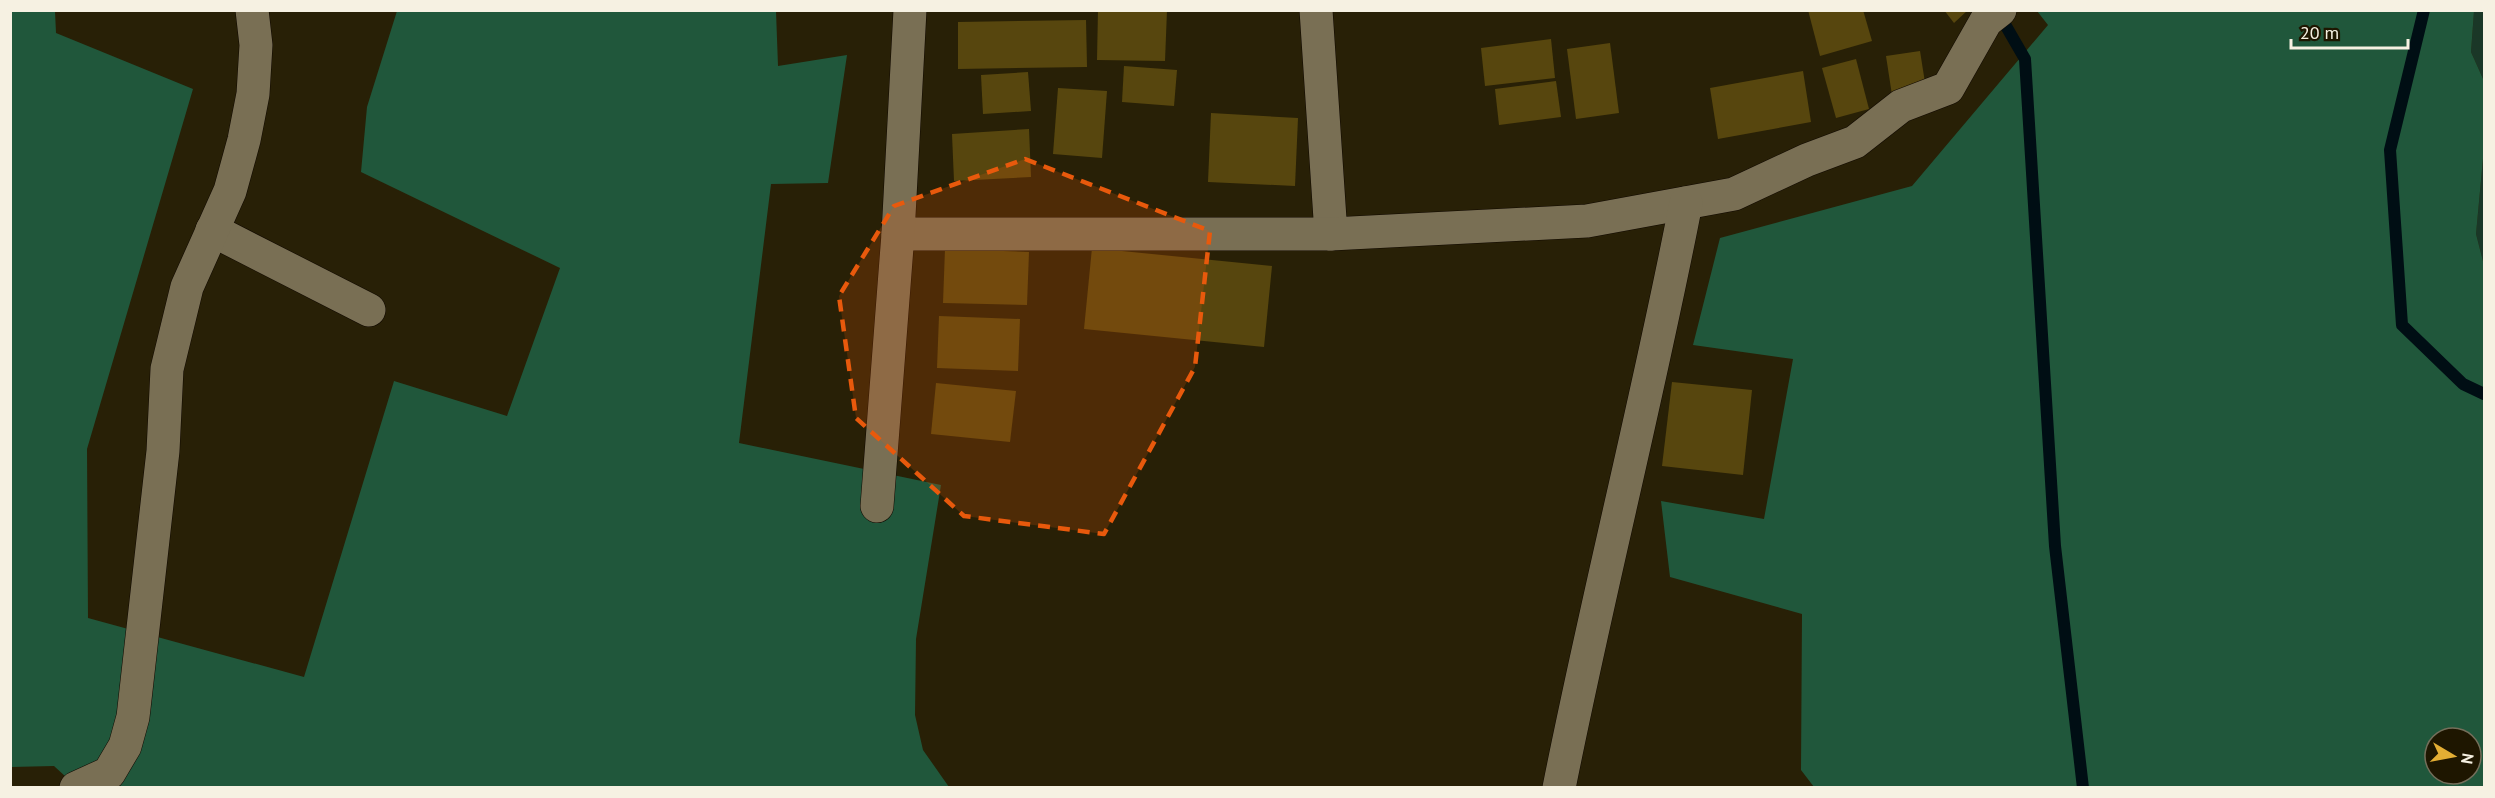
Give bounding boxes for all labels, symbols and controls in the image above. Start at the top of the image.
scale bar [2291,12,2408,50]
text: 20 m [2300,21,2339,44]
north arrow [2423,726,2483,786]
text: N [2457,752,2479,766]

